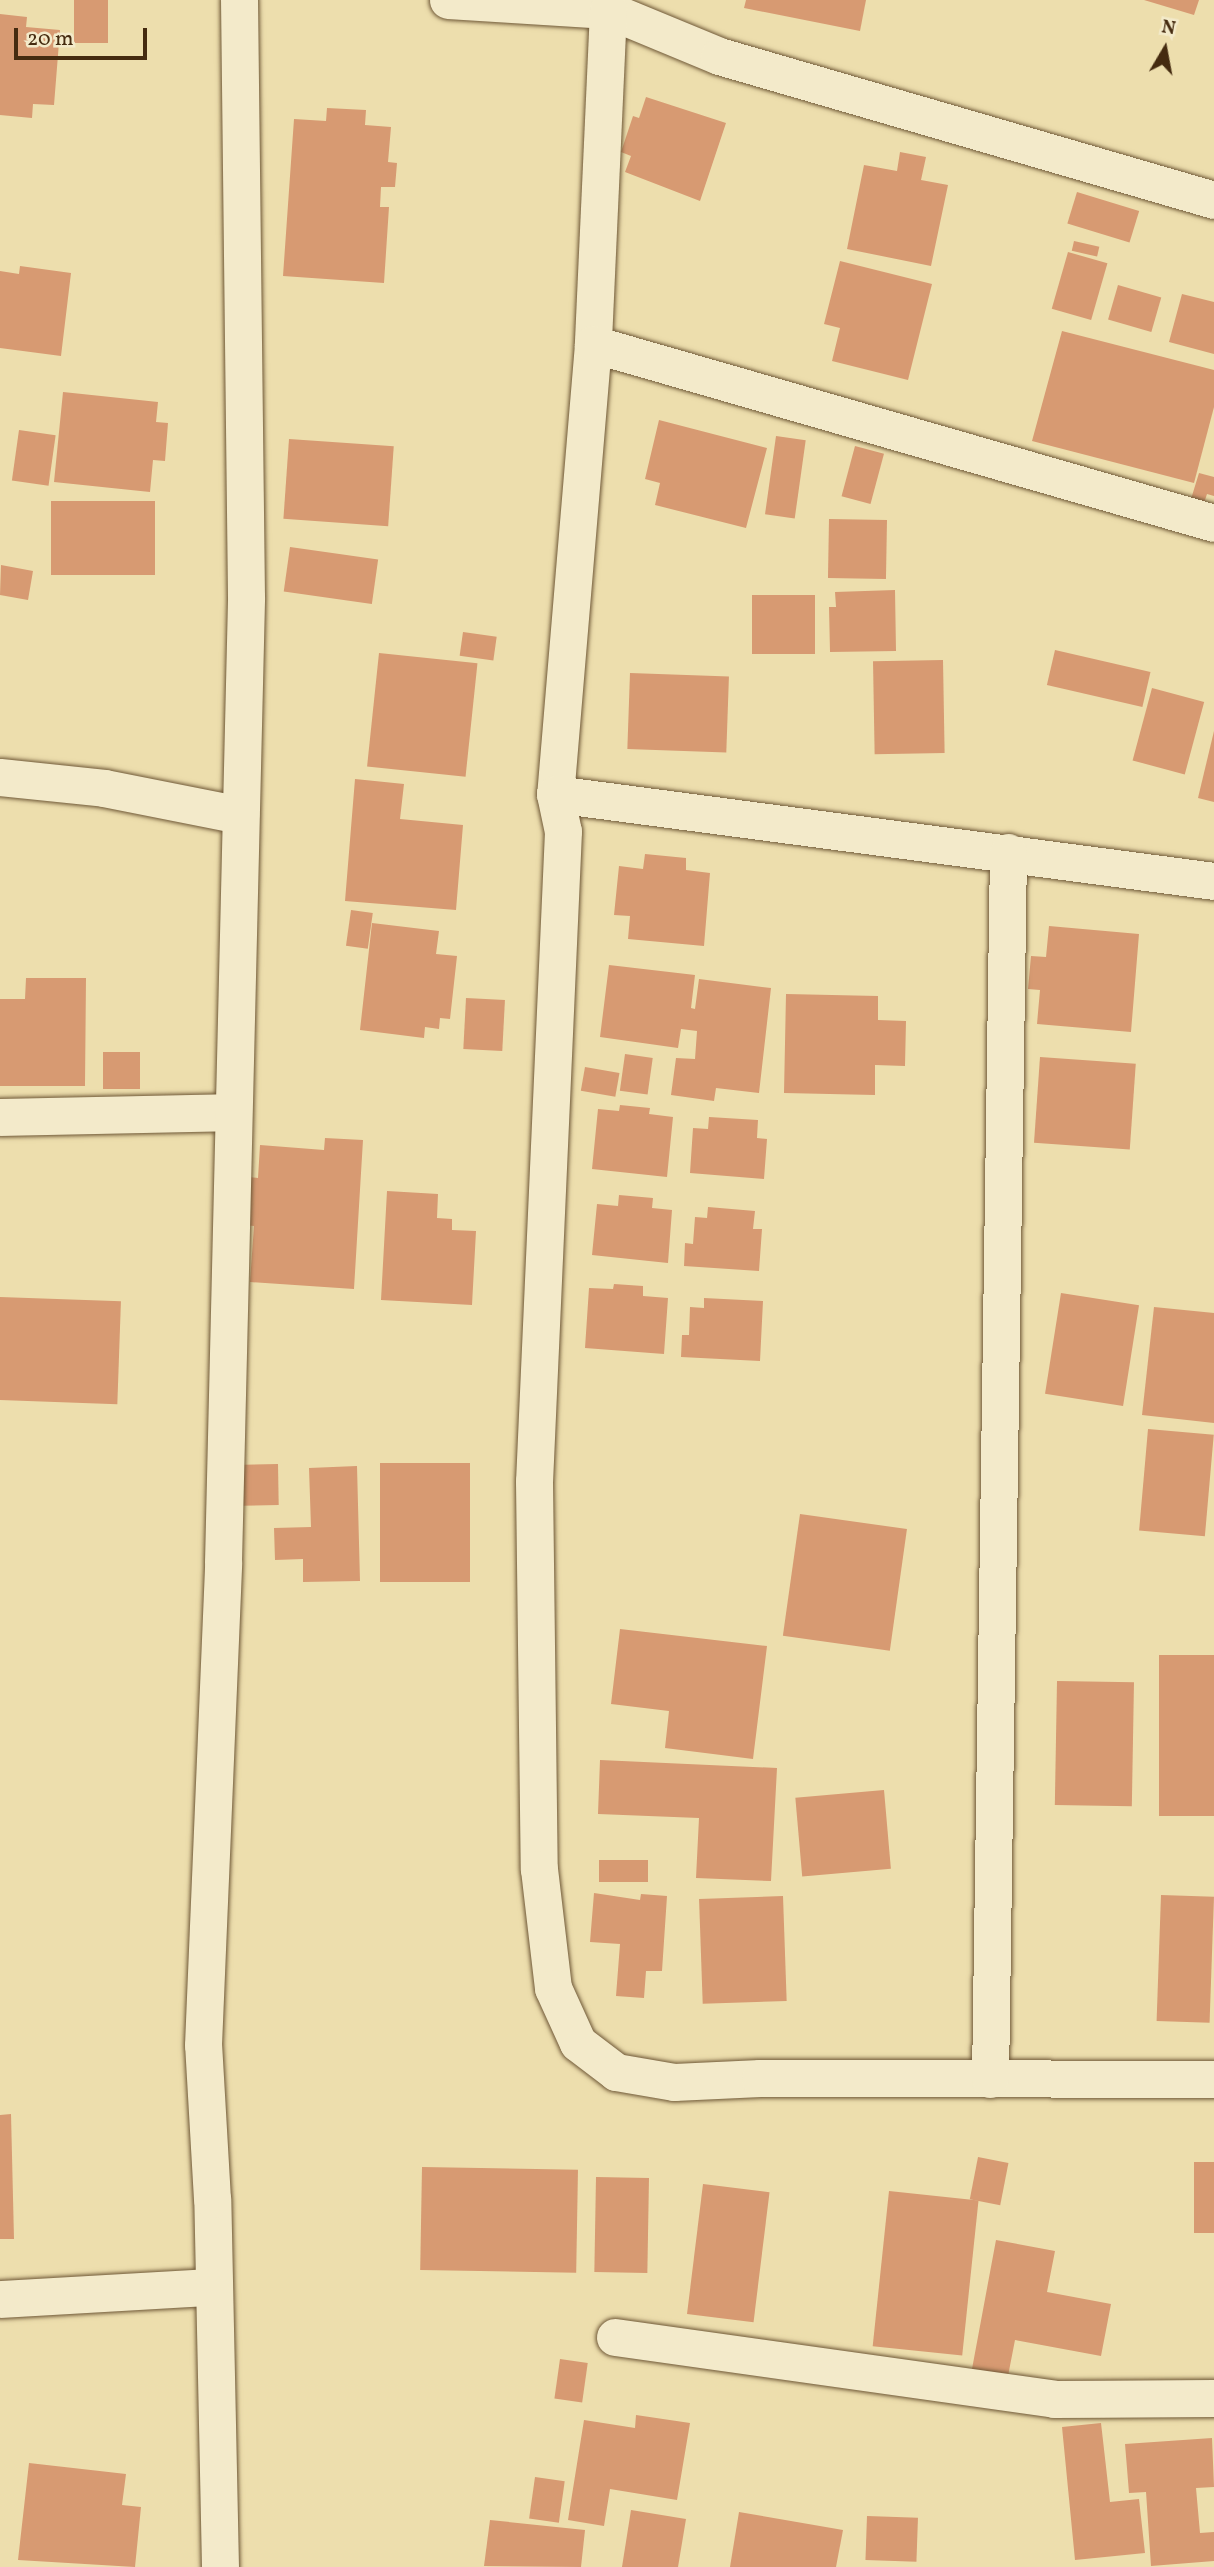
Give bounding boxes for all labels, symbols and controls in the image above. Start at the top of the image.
scale bar [18,14,150,58]
north arrow [1130,14,1200,84]
text: N [1160,14,1178,42]
text: 20 m [27,25,73,54]

